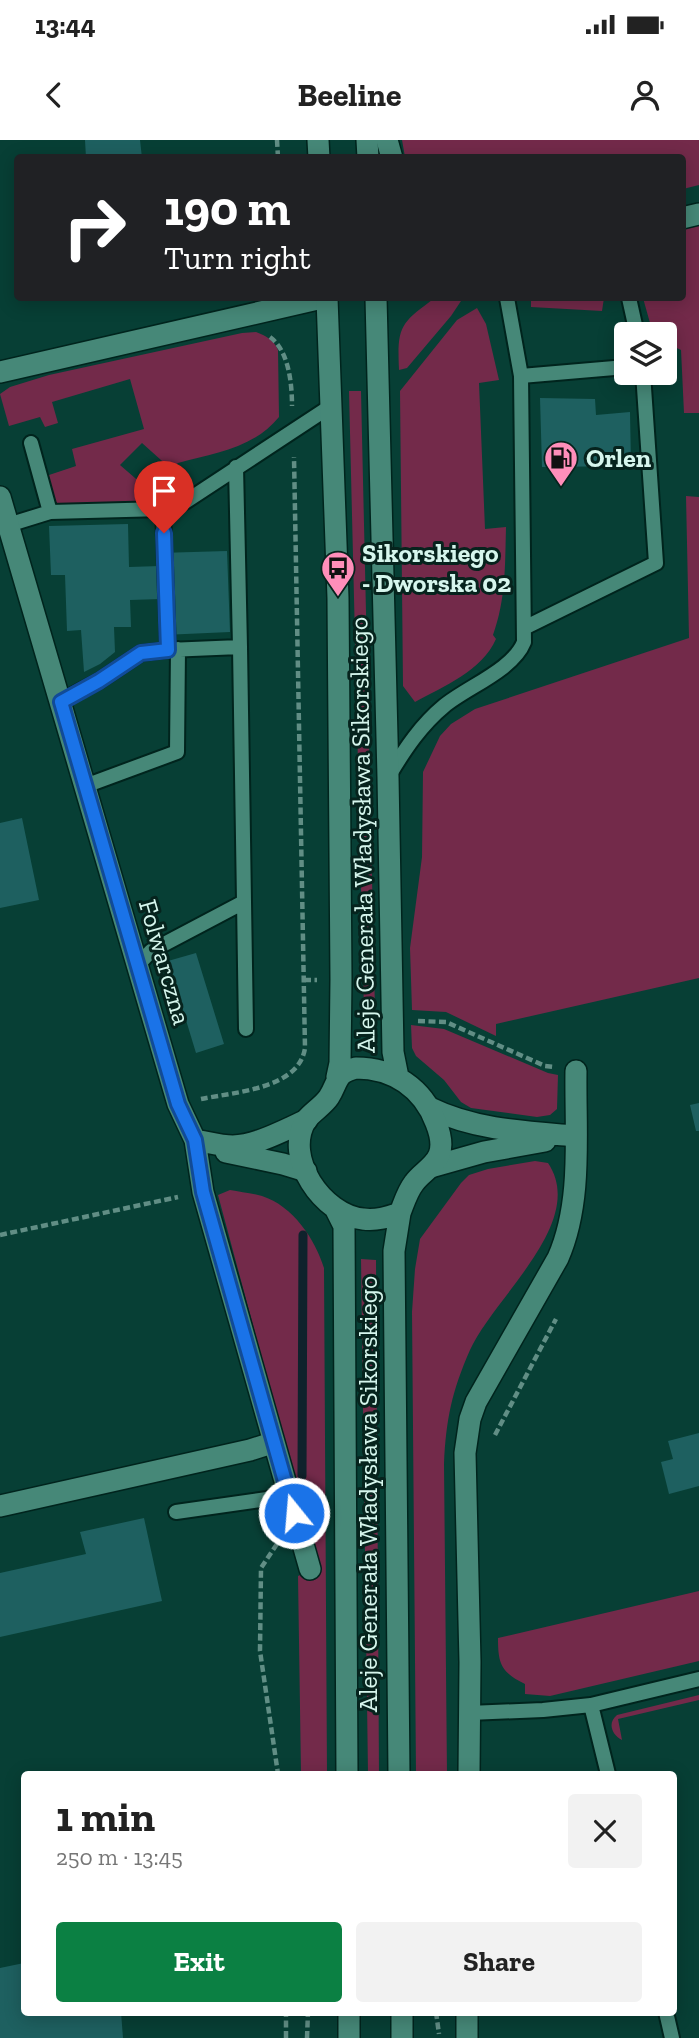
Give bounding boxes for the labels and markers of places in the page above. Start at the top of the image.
fuel station icon: Orlen [542,439,580,488]
place label: Orlen [586,442,652,474]
pin [134,461,194,533]
place label: Sikorskiego - Dworska 02 [362,537,511,599]
bus stop icon: Sikorskiego - Dworska 02 [319,549,357,598]

